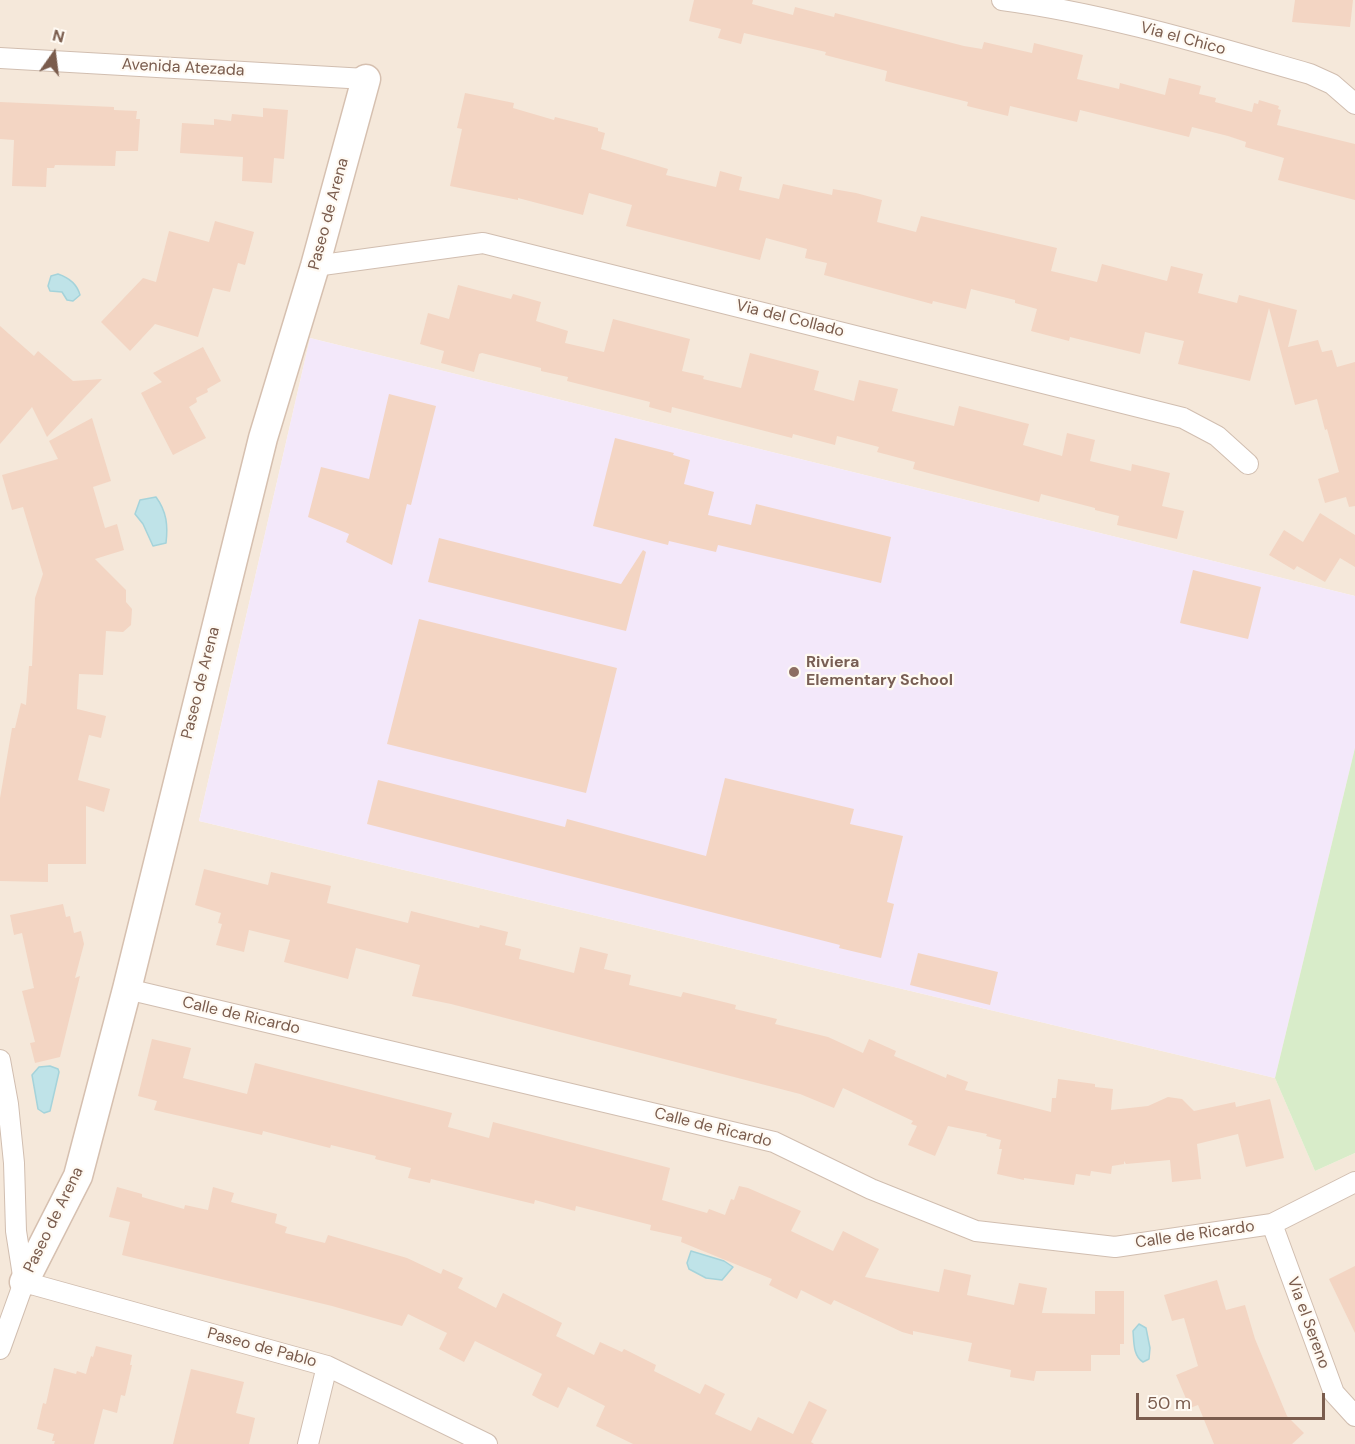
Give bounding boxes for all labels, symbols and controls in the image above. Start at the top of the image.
street label: Via el Chico [1138,18,1228,60]
north arrow [24,24,84,84]
text: N [50,24,67,48]
street label: Avenida Atezada [121,55,245,81]
street label: Paseo de Arena [305,156,353,272]
street label: Via del Collado [734,296,846,342]
street label: Paseo de Arena [178,625,224,741]
place label: Riviera Elementary School [806,653,953,691]
marker: Riviera Elementary School [787,665,801,679]
street label: Calle de Ricardo [180,993,302,1039]
street label: Calle de Ricardo [652,1104,774,1152]
street label: Paseo de Arena [20,1164,88,1276]
street label: Calle de Ricardo [1134,1217,1256,1253]
street label: Via el Sereno [1283,1275,1333,1371]
street label: Paseo de Pablo [205,1324,319,1372]
scale bar [1139,1381,1328,1419]
text: 50 m [1147,1391,1191,1415]

